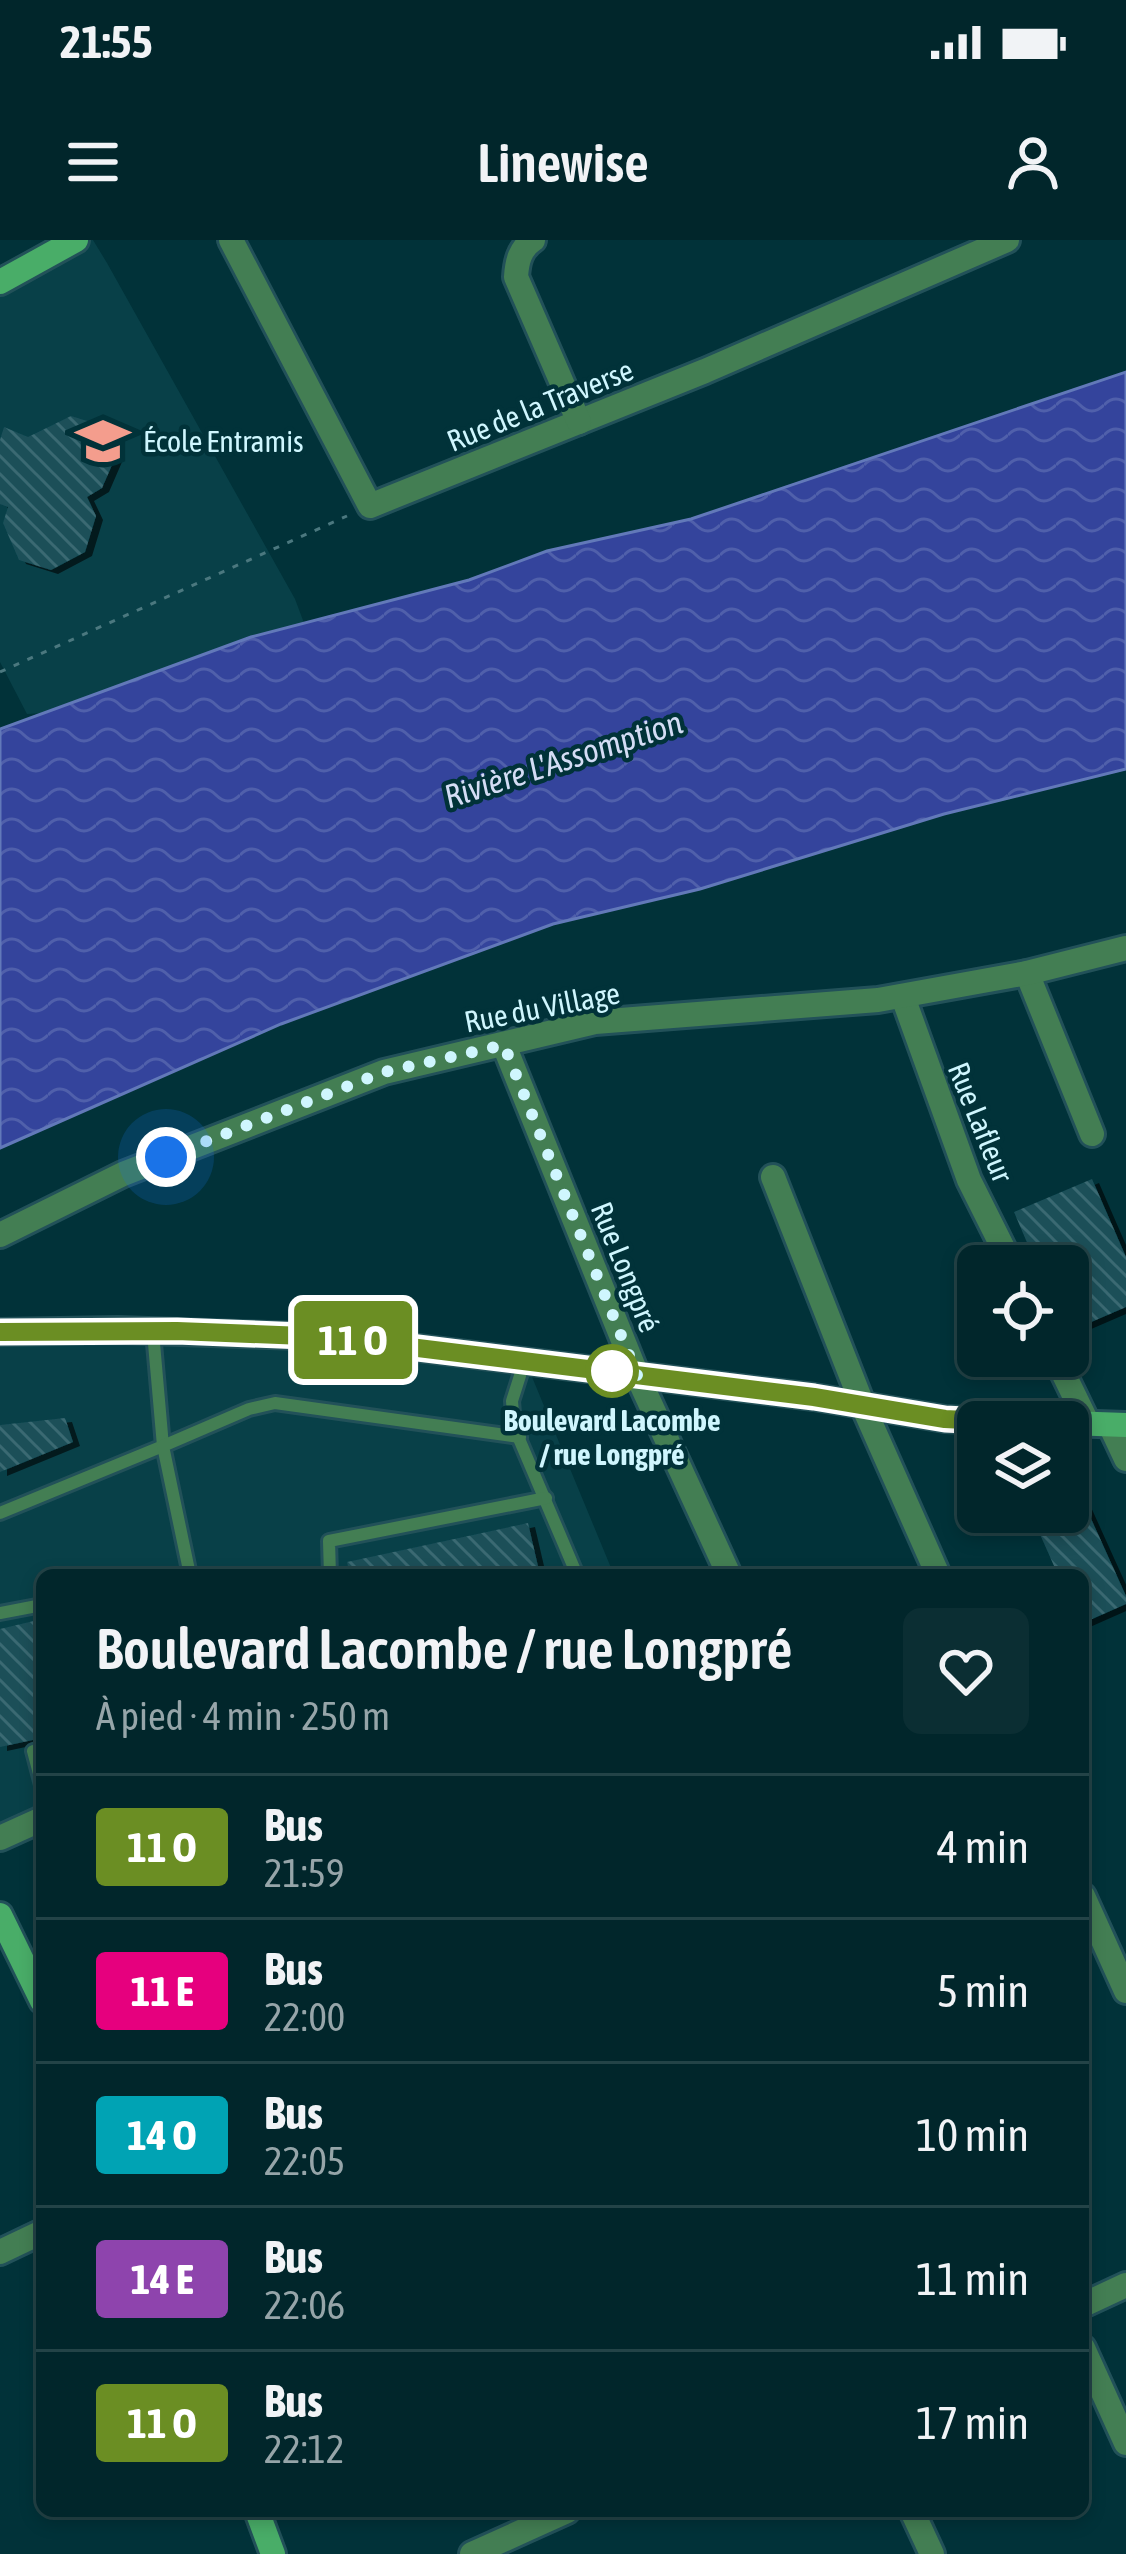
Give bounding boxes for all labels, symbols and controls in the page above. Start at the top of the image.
text: 21:55 [60,16,153,68]
icon: menu [60,129,126,195]
icon: person [1000,129,1066,195]
text: Linewise [477,132,649,193]
street label: Rue de la Traverse [442,352,638,458]
school or university icon: École Entramis [74,412,132,470]
place label: École Entramis [143,424,304,458]
water label: Rivière L'Assomption [439,703,687,815]
street label: Rue du Village [461,975,623,1039]
street label: Rue Lafleur [942,1057,1021,1188]
your location [136,1127,196,1187]
street label: Rue Longpré [585,1197,667,1337]
map controls [957,1245,1089,1533]
button: locate [957,1245,1089,1377]
line badge: 11 O [269,1301,437,1379]
text: 11 O [318,1316,388,1364]
marker: Boulevard Lacombe / rue Longpré [587,1346,637,1396]
button: layers [957,1401,1089,1533]
place label: Boulevard Lacombe / rue Longpré [503,1403,721,1471]
button: heart [903,1608,1029,1734]
text: Boulevard Lacombe / rue Longpré [96,1616,792,1681]
text: À pied · 4 min · 250 m [96,1694,390,1738]
text: Bus [264,1799,323,1851]
text: 4 min [937,1821,1029,1873]
text: 11 O [127,1823,197,1871]
text: 21:59 [264,1851,344,1895]
text: Bus [264,1943,323,1995]
text: 5 min [937,1965,1029,2017]
text: 11 E [130,1967,194,2015]
text: 22:00 [264,1995,345,2039]
text: Bus [264,2087,323,2139]
text: 10 min [916,2109,1029,2161]
text: 14 O [127,2111,197,2159]
text: 22:05 [264,2139,345,2183]
text: Bus [264,2231,323,2283]
text: 11 min [916,2253,1029,2305]
text: 14 E [130,2255,194,2303]
text: 22:06 [264,2283,345,2327]
text: Bus [264,2375,323,2427]
text: 17 min [916,2397,1029,2449]
text: 11 O [127,2399,197,2447]
text: 22:12 [264,2427,344,2471]

